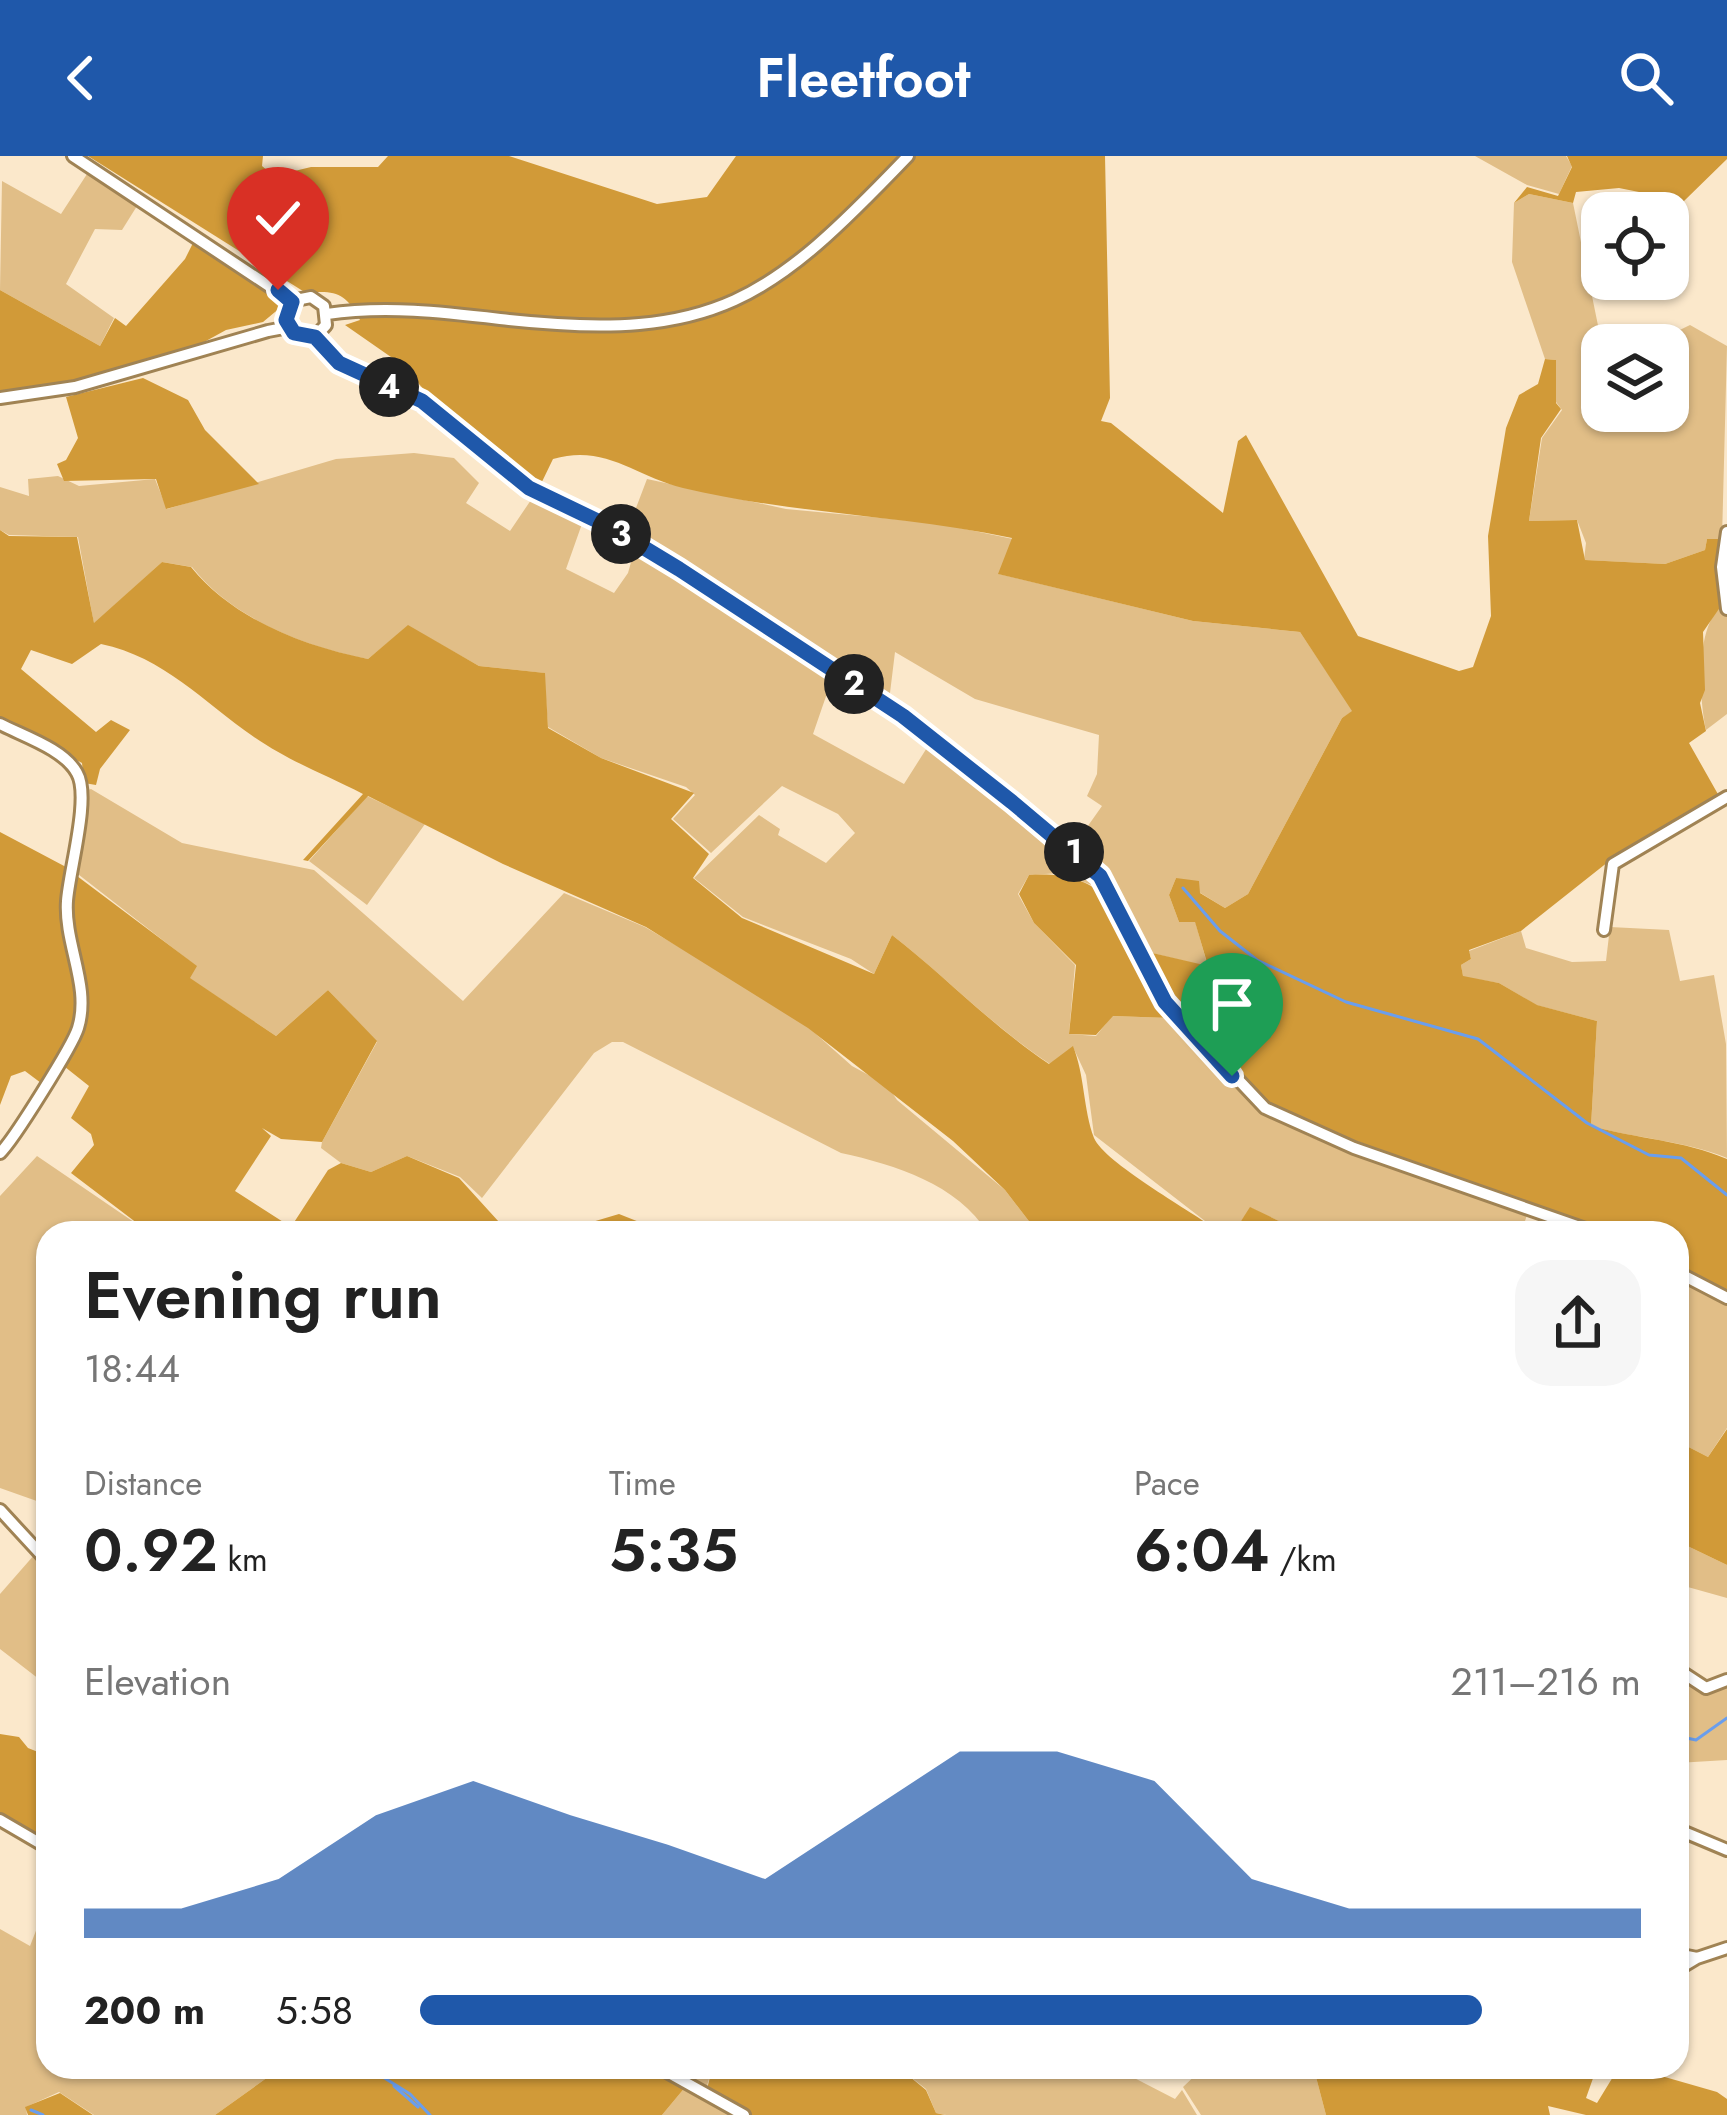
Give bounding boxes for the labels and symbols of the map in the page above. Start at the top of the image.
pin [227,167,329,290]
pin: 4 [359,357,419,417]
pin: 3 [591,504,651,564]
pin: 2 [824,654,884,714]
pin: 1 [1044,822,1104,882]
pin [1181,953,1283,1076]

